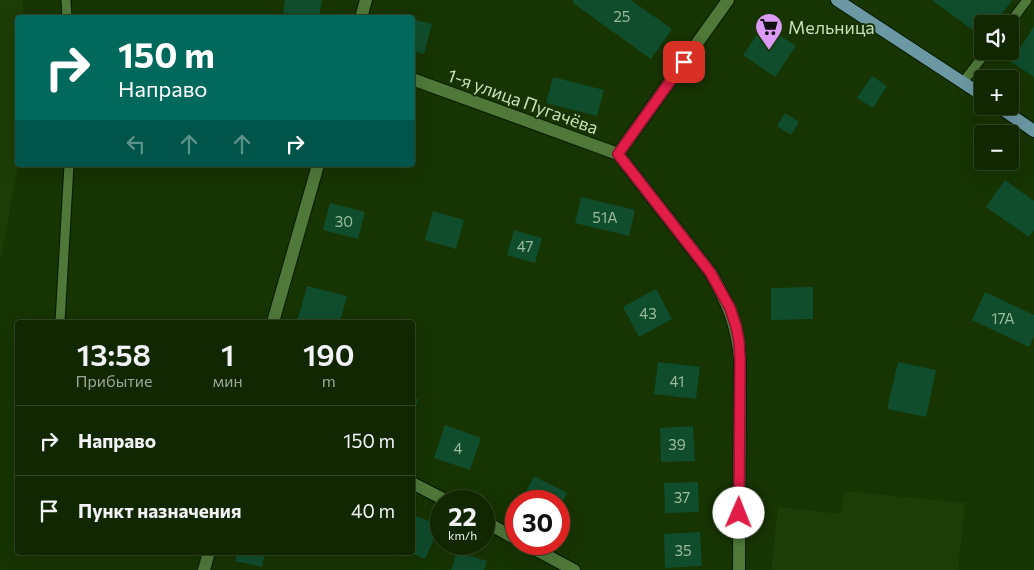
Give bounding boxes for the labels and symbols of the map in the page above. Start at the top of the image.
house number: 25 [614,7,630,25]
supermarket icon: Мельница [754,12,784,51]
place label: Мельница [788,16,875,38]
pin [663,41,705,83]
street label: 1-я улица Пугачёва [445,64,601,138]
house number: 51А [592,208,618,226]
house number: 30 [335,212,353,230]
house number: 47 [517,237,533,255]
house number: 43 [639,304,657,322]
house number: 17А [991,309,1015,327]
house number: 41 [670,372,684,390]
house number: 39 [668,435,686,453]
house number: 4 [454,439,463,457]
position arrow [712,486,764,538]
house number: 37 [674,488,690,506]
speed limit sign: 30 [505,490,570,555]
house number: 35 [674,541,692,559]

